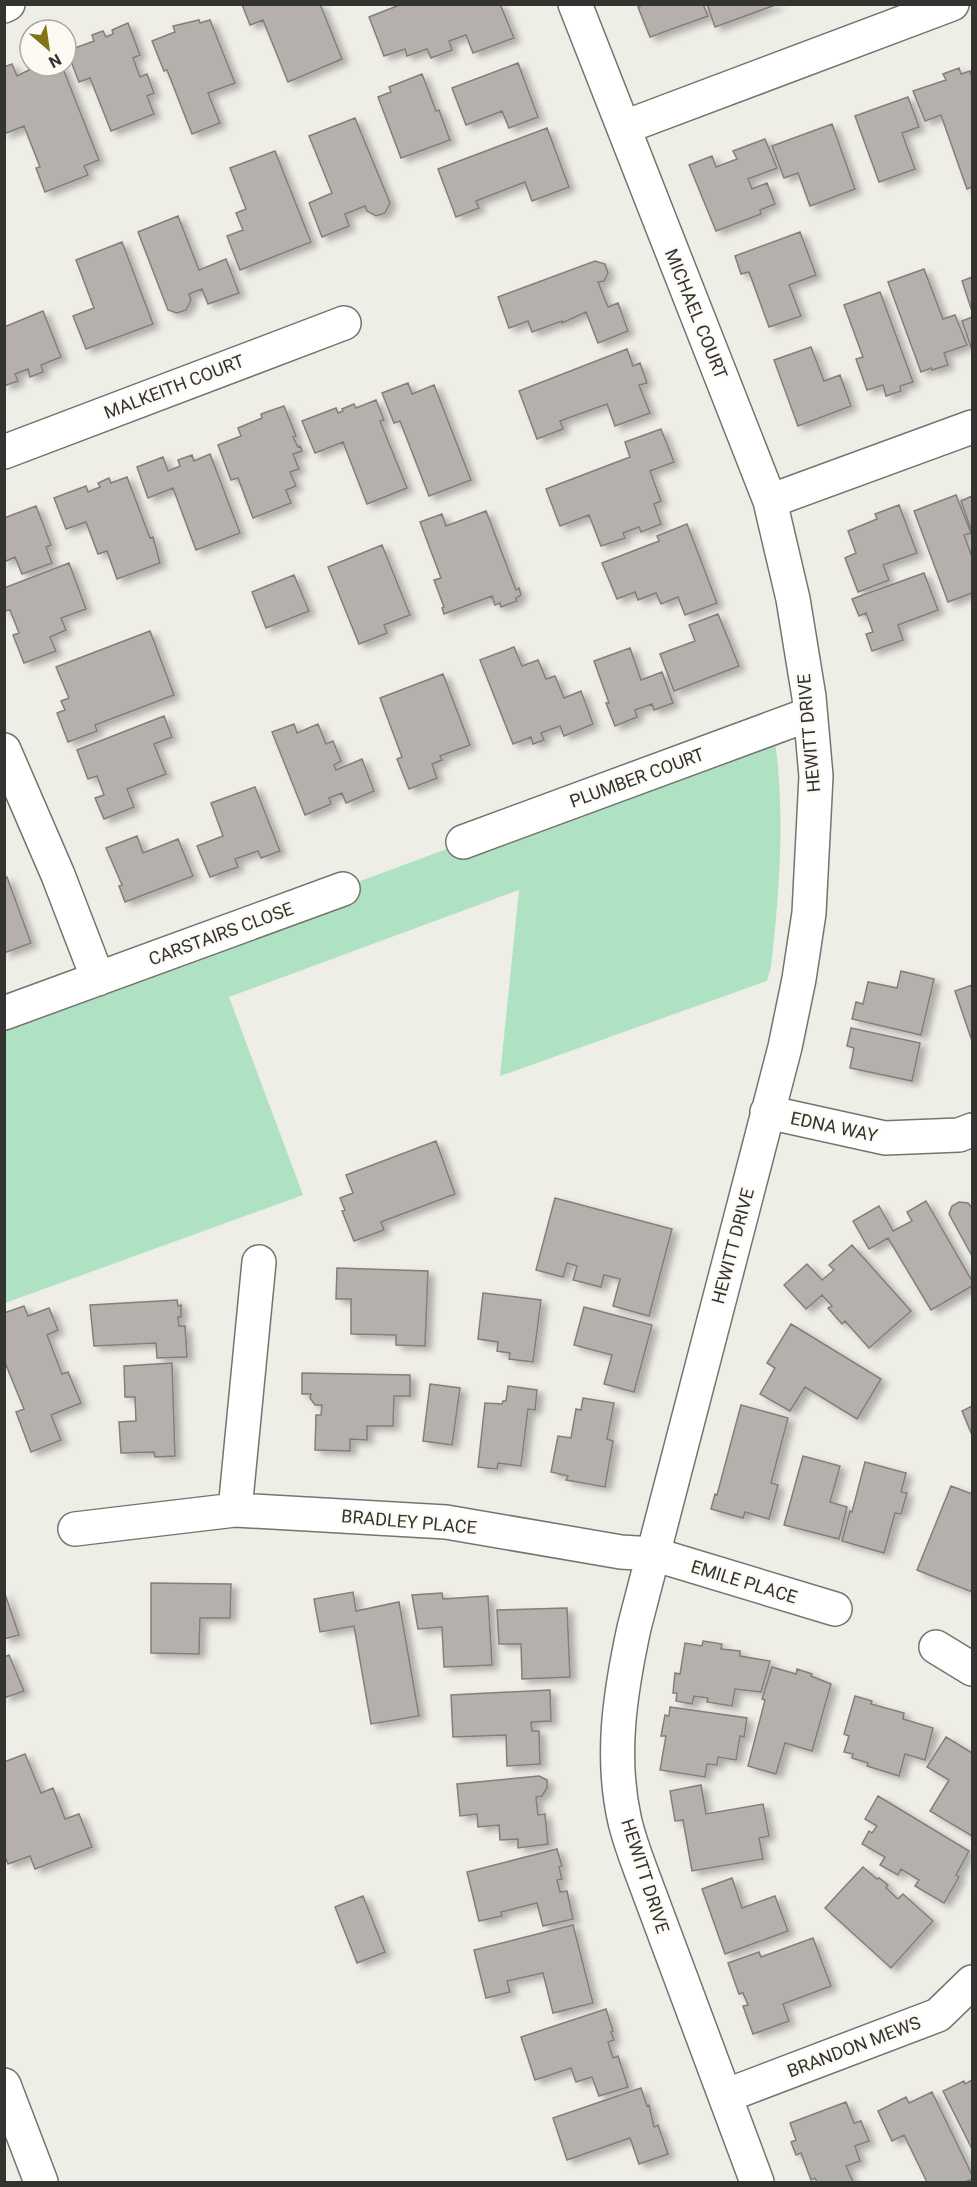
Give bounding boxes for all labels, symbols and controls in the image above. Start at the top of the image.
north arrow [18,18,78,78]
text: N [45,50,65,72]
street label: MICHAEL COURT [661,246,732,382]
street label: MALKEITH COURT [101,350,247,423]
street label: HEWITT DRIVE [793,673,824,793]
street label: PLUMBER COURT [567,743,707,812]
street label: CARSTAIRS CLOSE [146,898,296,969]
street label: EDNA WAY [789,1107,880,1146]
street label: HEWITT DRIVE [707,1186,758,1306]
street label: BRADLEY PLACE [340,1505,478,1538]
street label: EMILE PLACE [688,1555,800,1608]
street label: HEWITT DRIVE [617,1816,674,1936]
street label: BRANDON MEWS [784,2011,924,2082]

